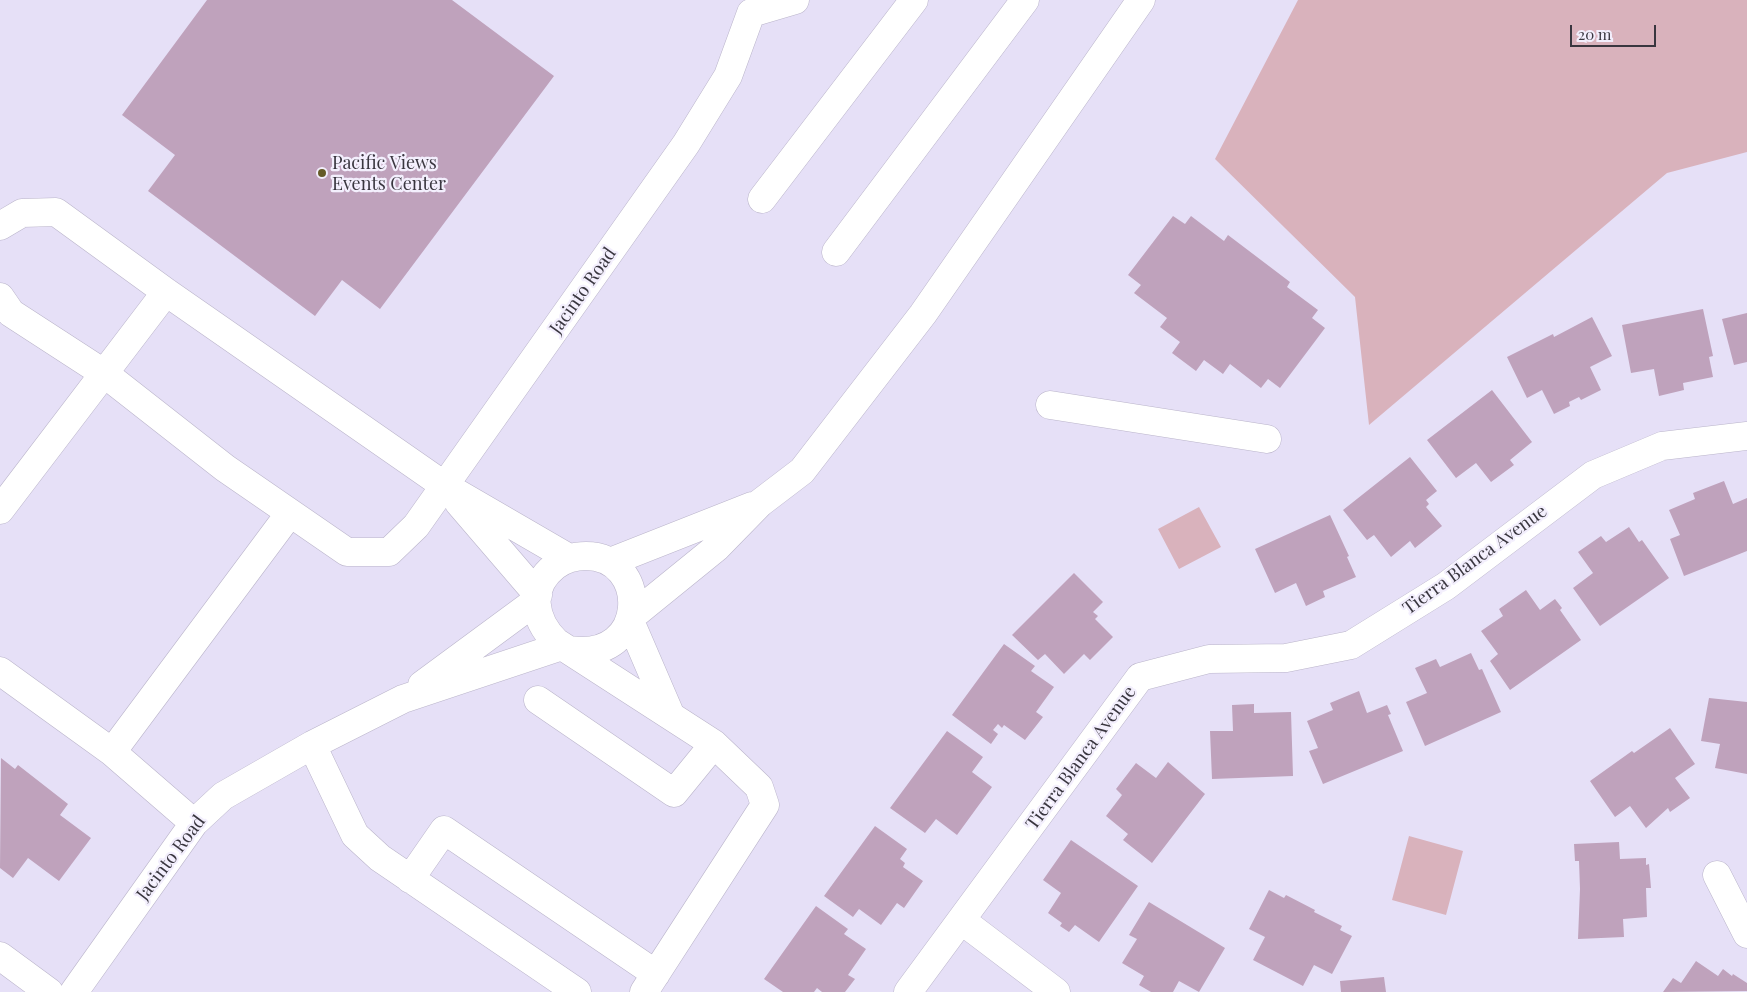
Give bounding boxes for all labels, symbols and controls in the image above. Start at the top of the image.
scale bar [1572,15,1658,47]
text: 20 m [1578,24,1611,44]
place label: Pacific Views Events Center [332,152,446,194]
marker: Pacific Views Events Center [316,167,328,179]
street label: Jacinto Road [545,243,621,339]
street label: Tierra Blanca Avenue [1399,501,1551,619]
street label: Tierra Blanca Avenue [1022,682,1140,834]
street label: Jacinto Road [132,811,210,905]

